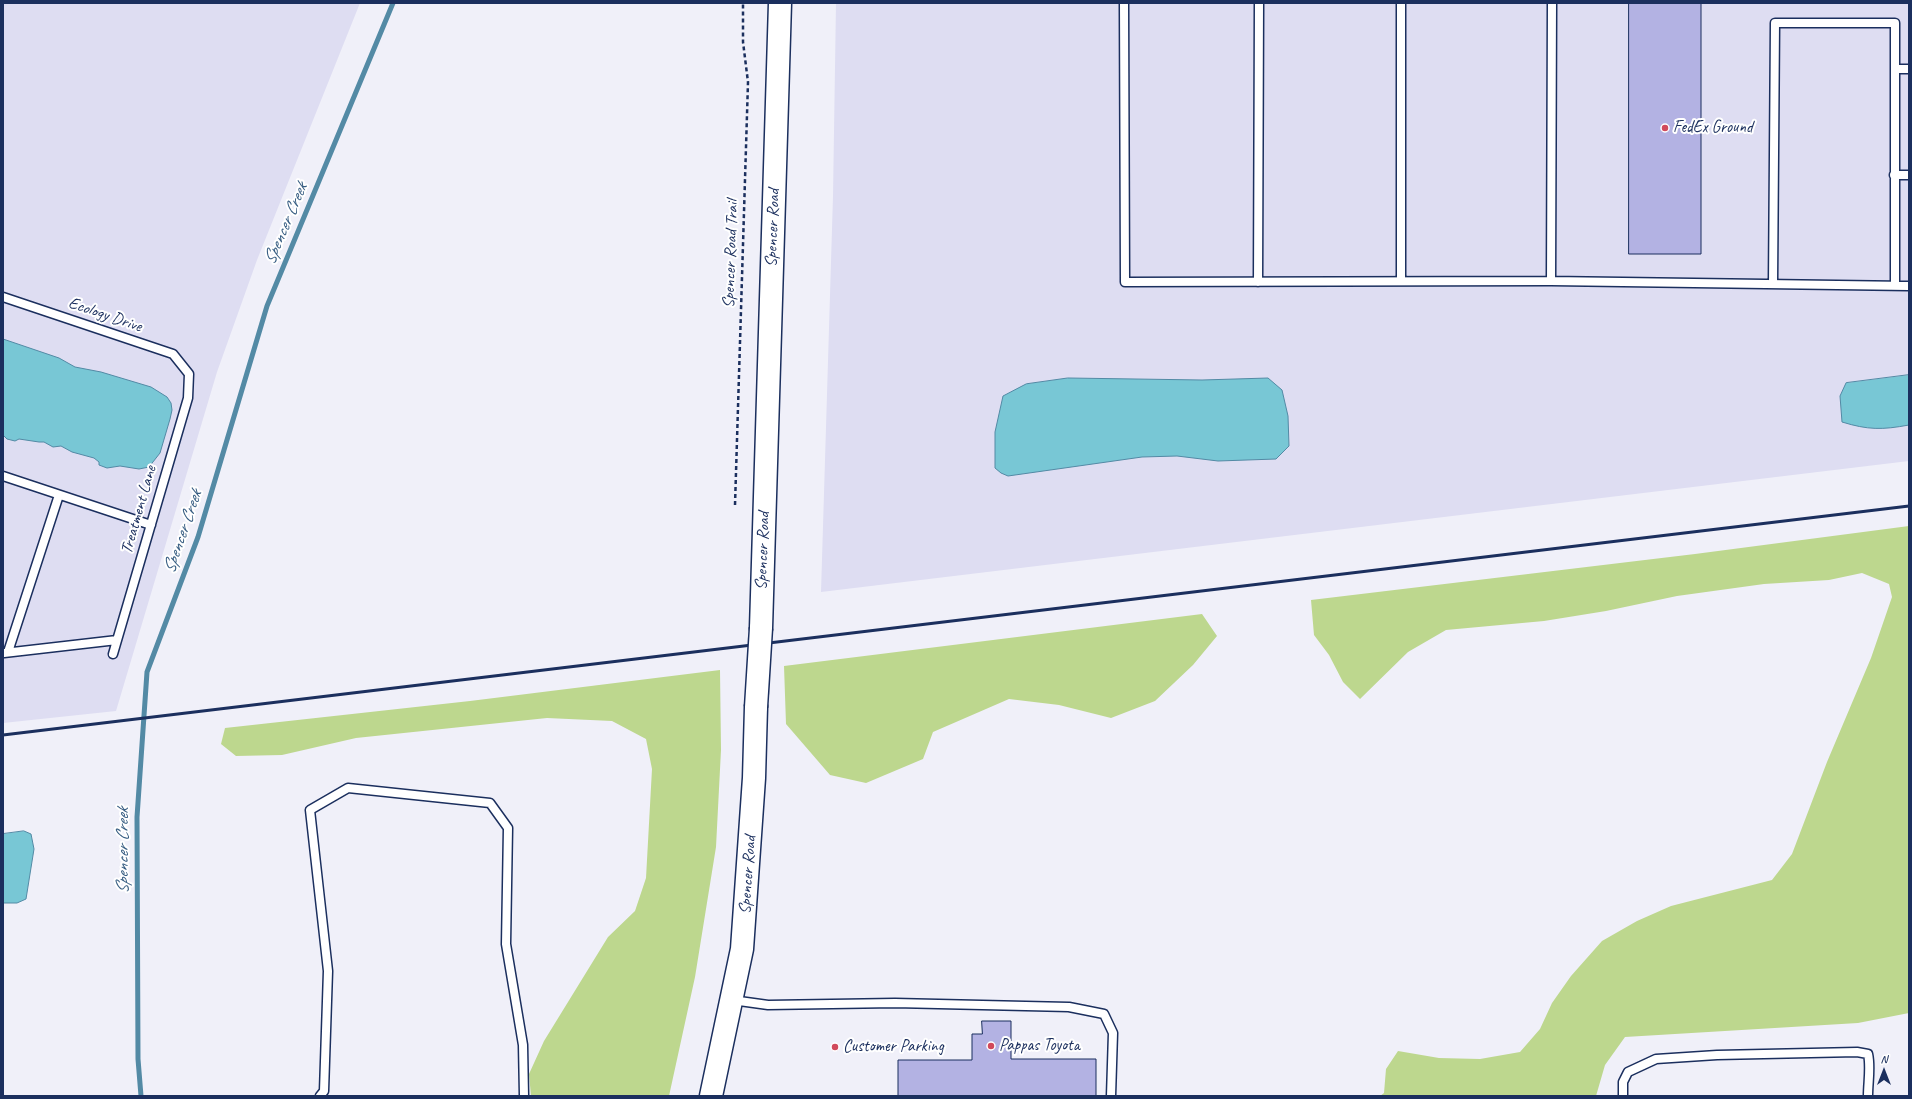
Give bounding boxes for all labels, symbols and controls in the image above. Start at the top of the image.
place label: FedEx Ground [1673,118,1753,138]
marker: FedEx Ground [1660,123,1670,133]
water label: Spencer Creek [259,180,313,268]
street label: Spencer Road [761,188,785,268]
street label: Spencer Road Trail [719,199,743,309]
street label: Ecology Drive [66,293,144,337]
street label: Treatment Lane [117,464,161,556]
water label: Spencer Creek [159,488,207,576]
street label: Spencer Road [751,511,775,591]
water label: Spencer Creek [112,808,134,894]
street label: Spencer Road [735,835,761,915]
place label: Pappas Toyota [999,1036,1080,1056]
place label: Customer Parking [843,1037,944,1057]
marker: Pappas Toyota [986,1041,996,1051]
marker: Customer Parking [830,1042,840,1052]
north arrow [1864,1051,1904,1091]
text: N [1881,1052,1887,1066]

